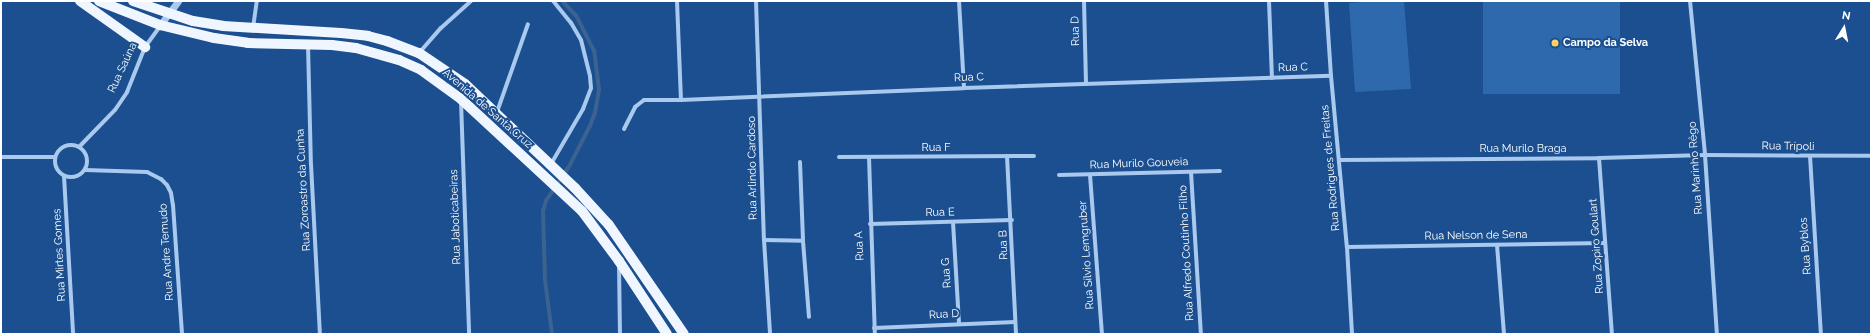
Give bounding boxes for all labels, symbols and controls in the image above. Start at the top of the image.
north arrow [1824,8,1864,48]
text: N [1841,9,1851,23]
street label: Rua D [1069,16,1083,46]
place label: Campo da Selva [1563,36,1648,50]
marker: Campo da Selva [1550,38,1560,48]
street label: Rua Saúna [106,41,140,95]
street label: Rua C [1278,61,1308,75]
street label: Avenida de Santa Cruz [439,66,535,152]
street label: Rua C [954,71,984,85]
street label: Rua Rodrigues de Freitas [1319,104,1343,232]
street label: Rua Arlindo Cardoso [745,116,761,220]
street label: Rua Marinho Rêgo [1686,121,1706,215]
street label: Rua Zoroastro da Cunha [294,128,314,252]
street label: Rua Trípoli [1761,140,1815,154]
street label: Rua F [922,141,950,155]
street label: Rua Murilo Braga [1479,142,1567,156]
street label: Rua Murilo Gouveia [1089,156,1189,172]
street label: Rua Jaboticabeiras [448,169,464,265]
street label: Rua Alfredo Coutinho Filho [1177,184,1197,322]
street label: Rua Zopiro Goulart [1587,198,1607,294]
street label: Rua Sílvio Lemgruber [1077,200,1097,310]
street label: Rua Andre Temudo [157,203,177,301]
street label: Rua E [925,206,955,220]
street label: Rua Mirtes Gomes [51,208,69,302]
street label: Rua Byblos [1797,217,1815,275]
street label: Rua Nelson de Sena [1424,229,1528,243]
street label: Rua B [997,230,1011,260]
street label: Rua A [853,231,867,261]
street label: Rua G [939,257,955,289]
street label: Rua D [929,308,959,322]

